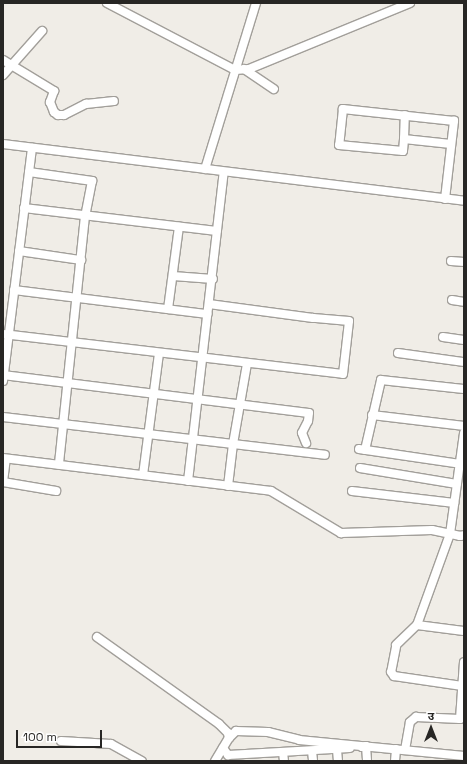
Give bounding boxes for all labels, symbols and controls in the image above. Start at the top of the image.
north arrow [411,708,451,748]
text: उ [428,709,434,723]
scale bar [18,722,104,748]
text: 100 m [23,729,57,745]

